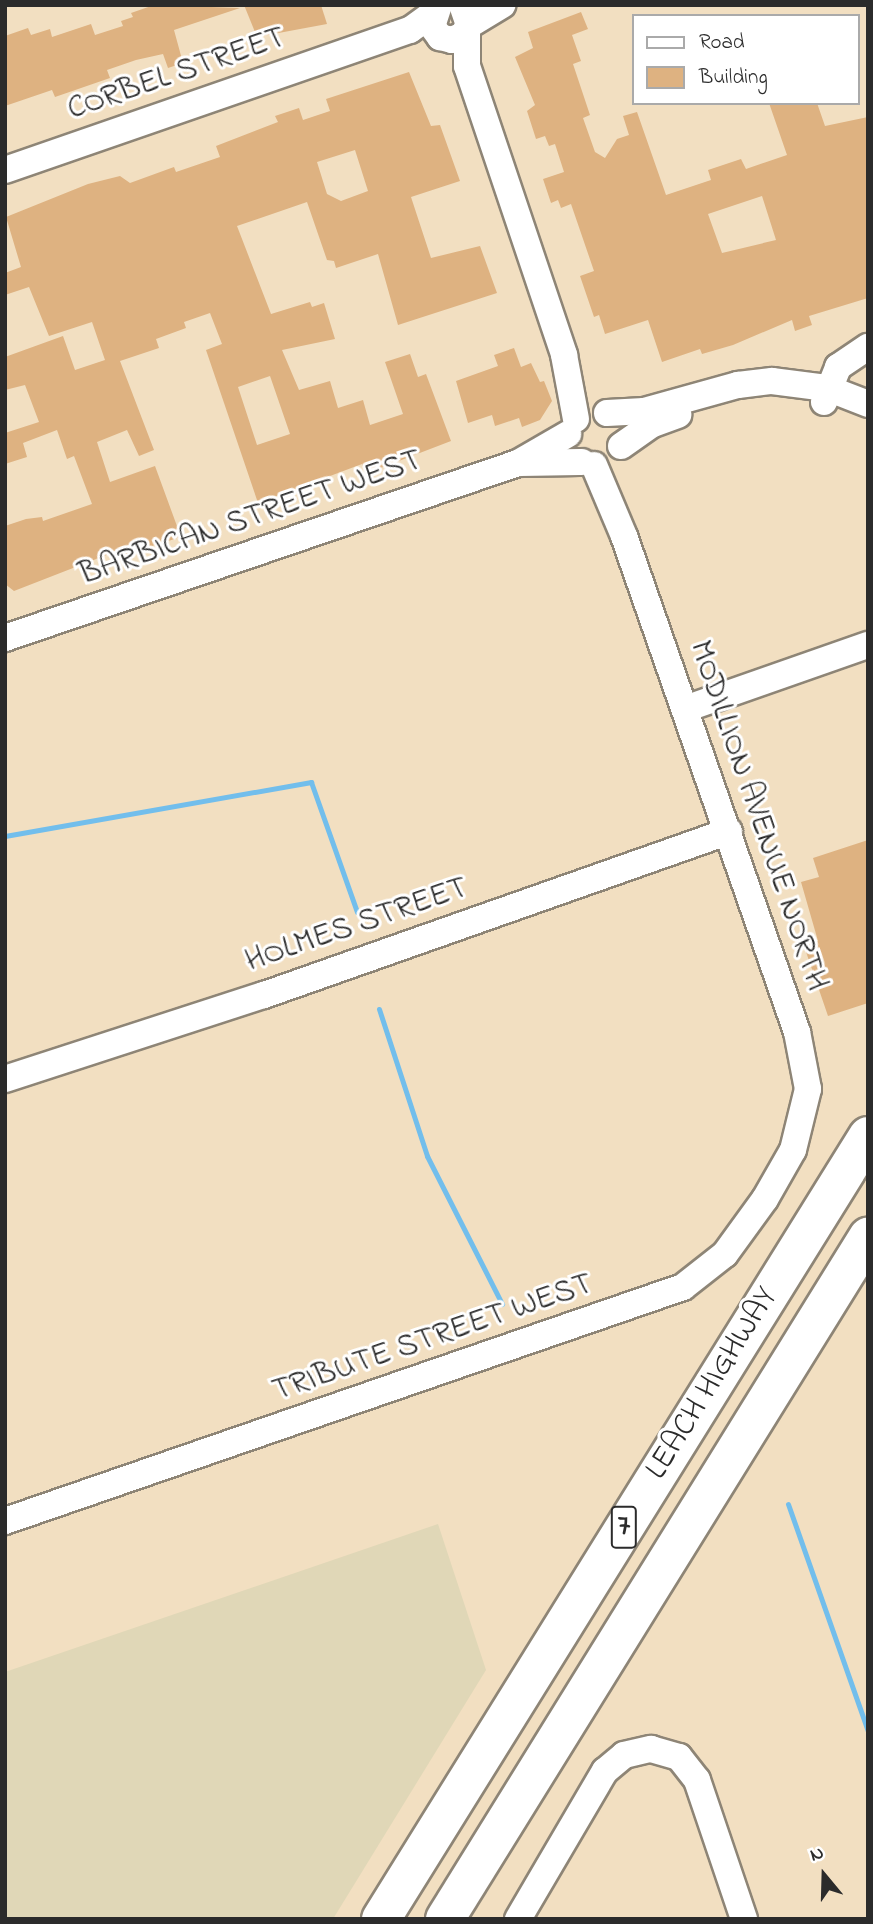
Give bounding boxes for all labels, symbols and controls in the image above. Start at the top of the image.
legend [632,14,859,105]
street label: CORBEL STREET [63,20,291,130]
text: Road [699,28,745,58]
text: Building [699,63,768,93]
street label: BARBICAN STREET WEST [75,442,427,596]
street label: MODILLION AVENUE NORTH [679,636,835,996]
street label: HOLMES STREET [241,870,473,982]
street label: TRIBUTE STREET WEST [268,1266,598,1412]
street label: LEACH HIGHWAY [639,1281,787,1487]
road number: 7 [610,1500,638,1554]
north arrow [789,1840,859,1910]
text: N [807,1840,827,1870]

